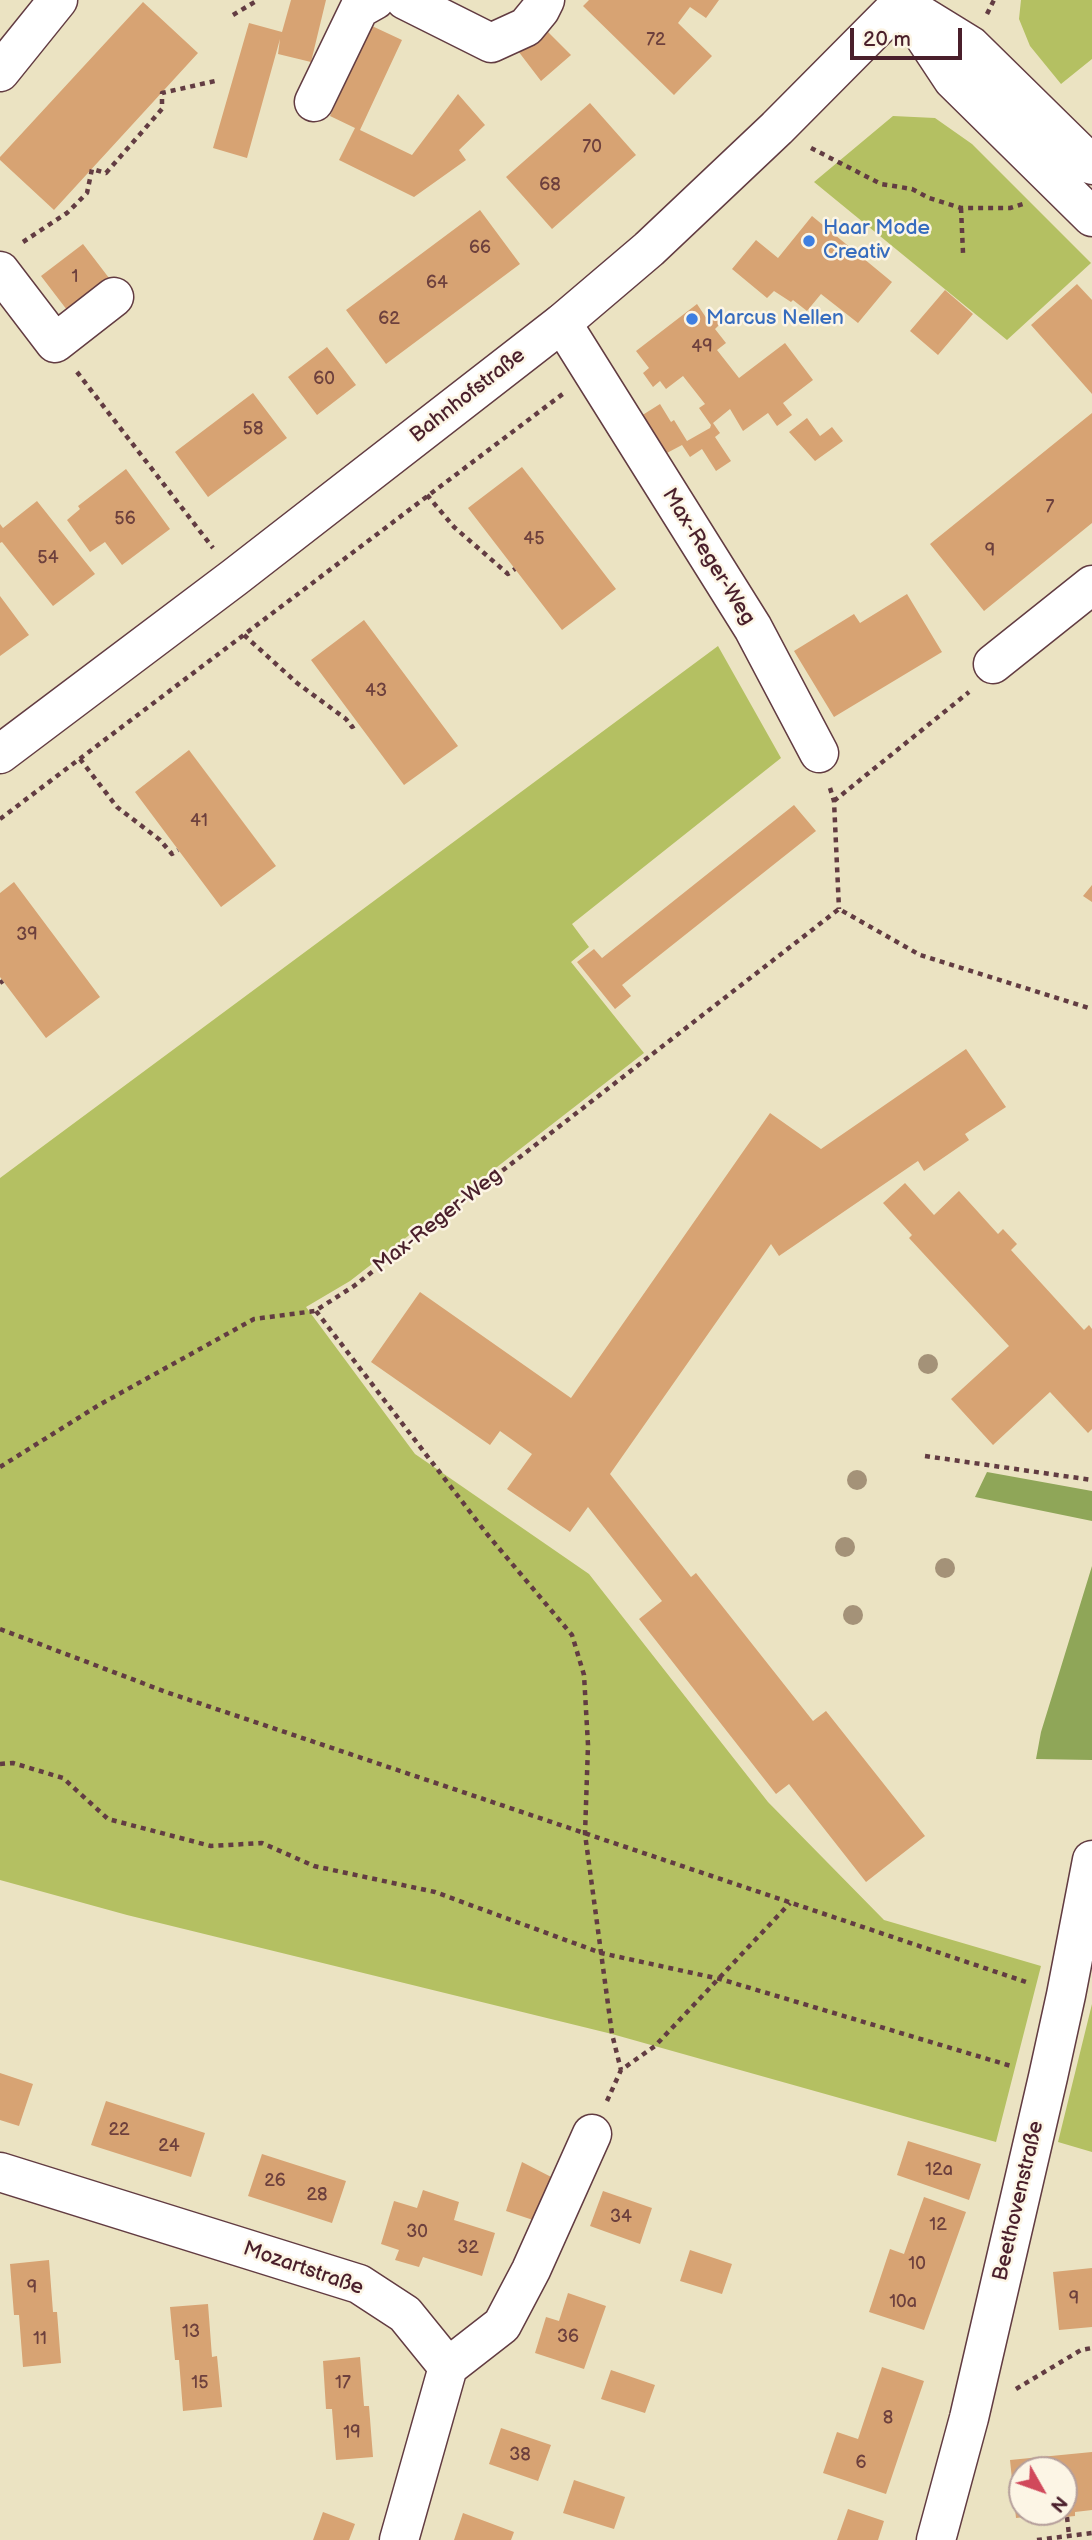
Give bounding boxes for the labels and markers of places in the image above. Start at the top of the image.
place label: Haar Mode Creativ [823,216,930,266]
marker: Haar Mode Creativ [801,233,817,249]
place label: Marcus Nellen [706,306,844,332]
marker: Marcus Nellen [684,311,700,327]

